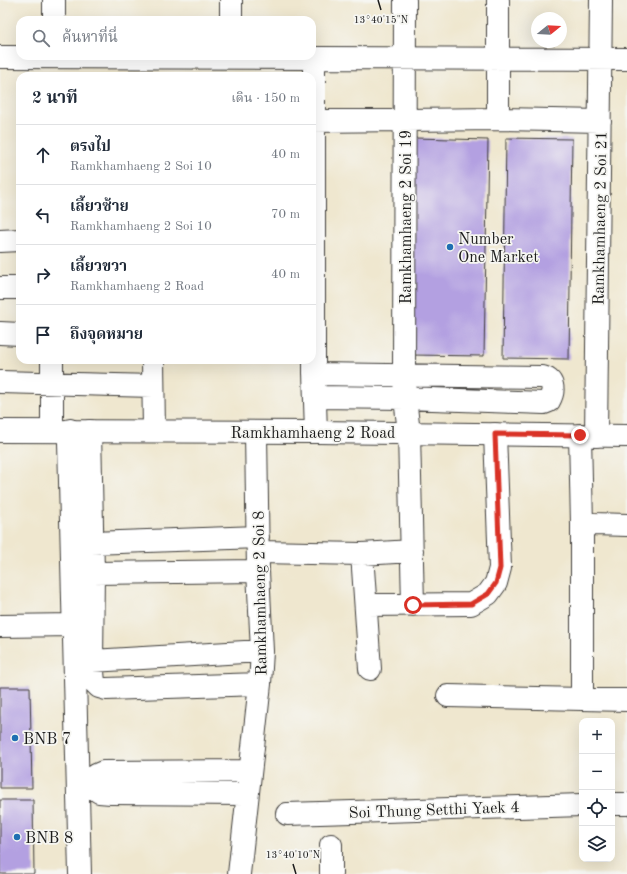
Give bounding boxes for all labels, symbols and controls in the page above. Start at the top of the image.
north arrow [531,12,567,48]
text: 13°40'15"N [354,15,409,25]
search box [16,16,316,60]
icon: search [30,27,52,49]
text: ค้นหาที่นี่ [62,31,118,46]
text: 2 นาที [32,90,78,107]
text: เดิน · 150 m [231,92,300,105]
street label: Ramkhamhaeng 2 Soi 19 [399,130,415,304]
street label: Ramkhamhaeng 2 Soi 21 [591,131,611,305]
text: ตรงไป [70,140,111,155]
icon: ahead [32,144,54,166]
text: 40 m [271,148,300,161]
text: Ramkhamhaeng 2 Soi 10 [70,160,212,173]
text: เลี้ยวซ้าย [70,200,129,215]
icon: left [32,204,54,226]
text: 70 m [271,208,300,221]
text: Ramkhamhaeng 2 Soi 10 [70,220,212,233]
place label: Number One Market [458,232,539,266]
marker: Number One Market [445,242,455,252]
text: เลี้ยวขวา [70,260,127,275]
icon: right [32,264,54,286]
text: 40 m [271,268,300,281]
text: Ramkhamhaeng 2 Road [70,280,204,293]
icon: arrive [32,324,54,346]
text: ถึงจุดหมาย [70,328,143,343]
street label: Ramkhamhaeng 2 Road [231,426,395,442]
route end [571,426,589,444]
street label: Ramkhamhaeng 2 Soi 8 [252,510,270,676]
route start [404,596,422,614]
map controls [579,718,615,862]
button: + [579,718,615,754]
place label: BNB 7 [23,732,71,748]
marker: BNB 7 [10,733,20,743]
button: − [579,754,615,790]
button: locate [579,790,615,826]
street label: Soi Thung Setthi Yaek 4 [348,800,520,822]
button: layers [579,826,615,862]
place label: BNB 8 [25,831,73,847]
marker: BNB 8 [12,832,22,842]
text: 13°40'10"N [266,850,321,860]

